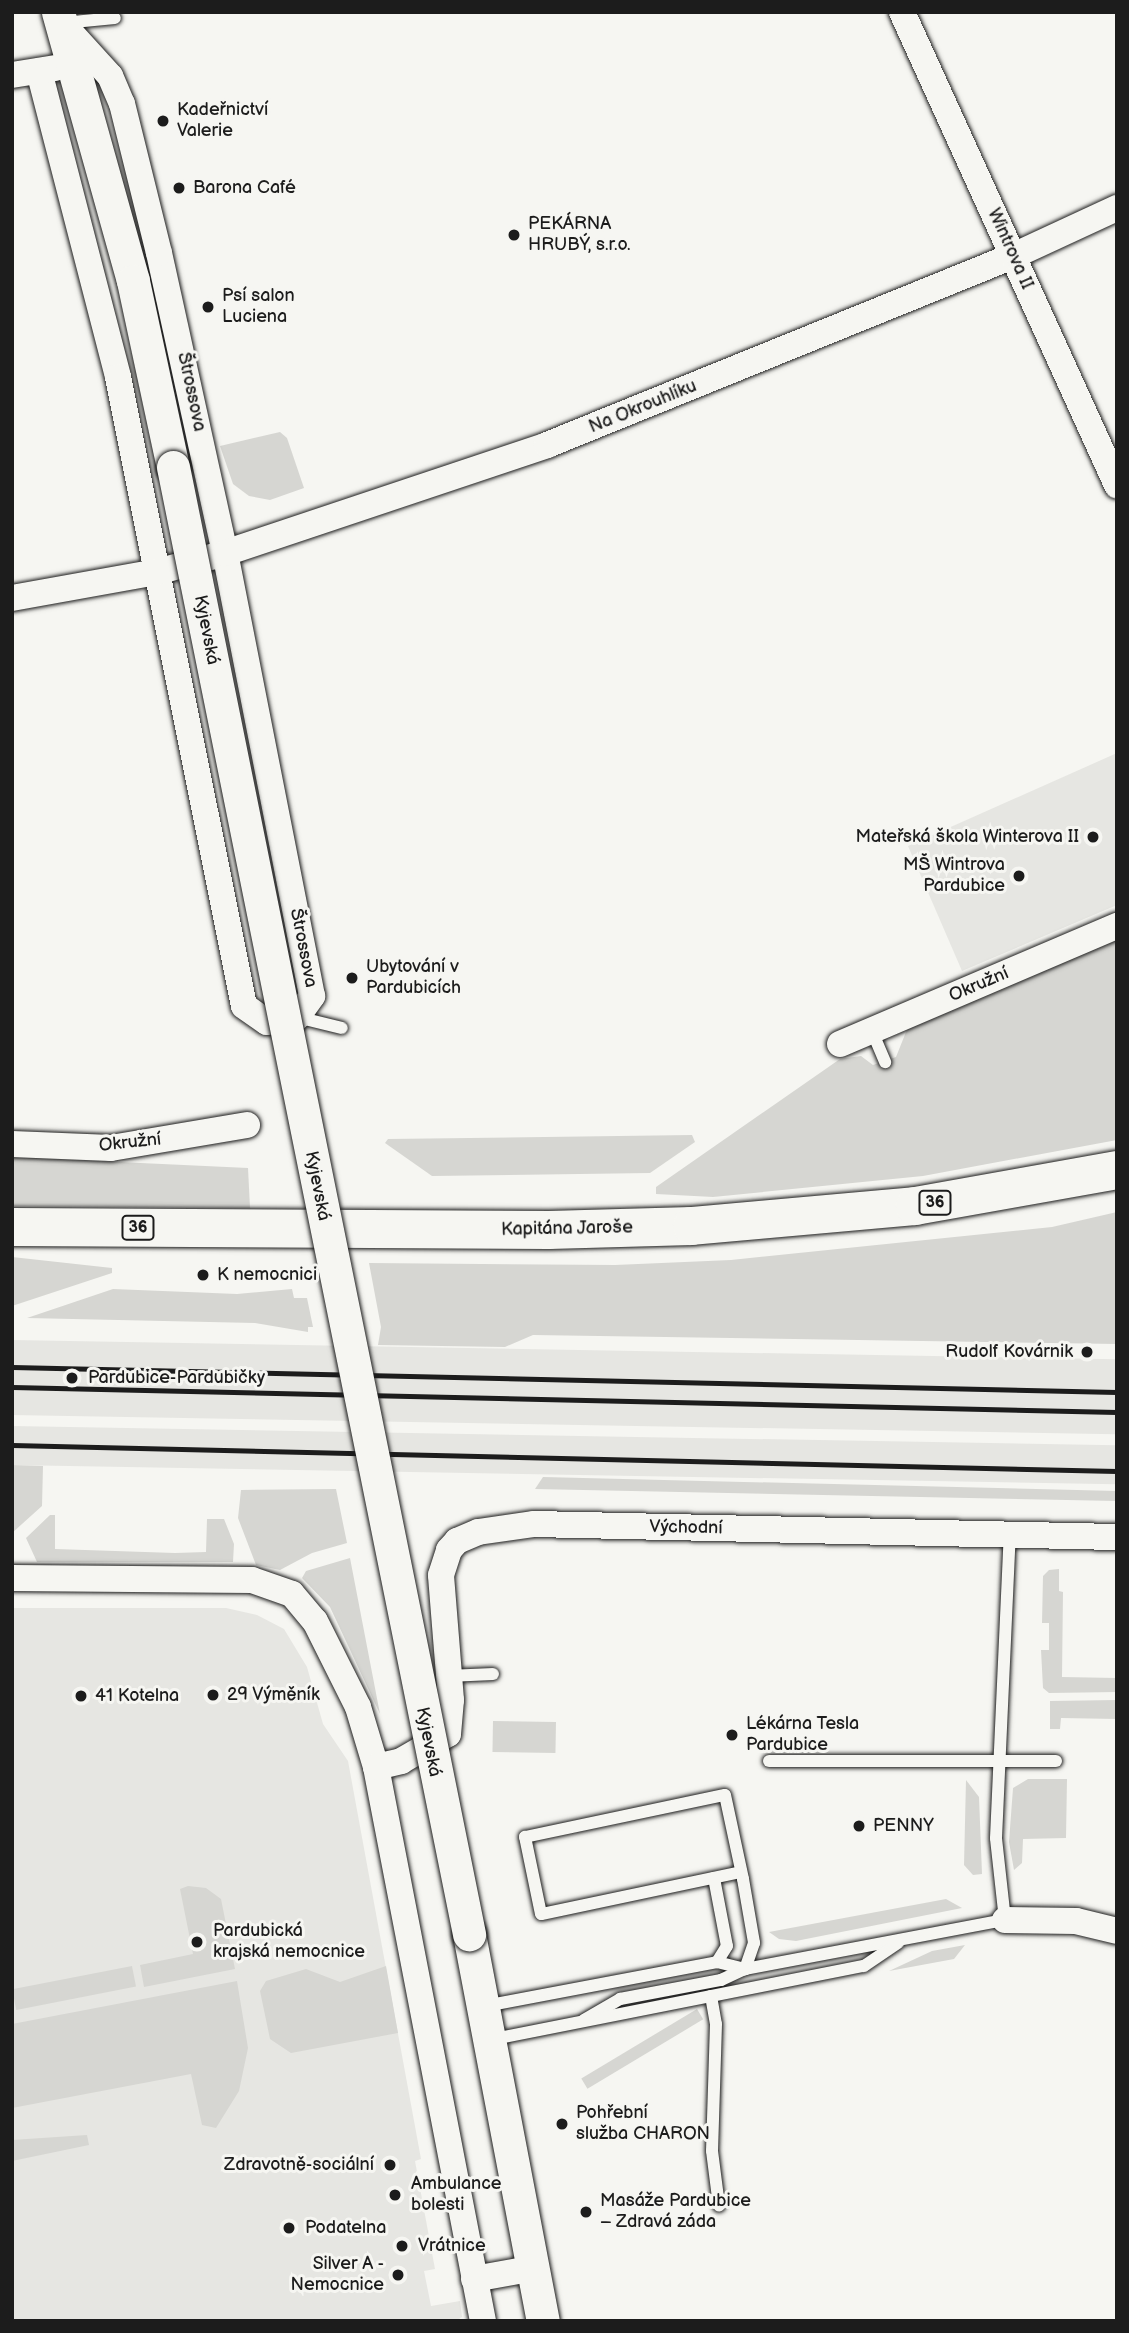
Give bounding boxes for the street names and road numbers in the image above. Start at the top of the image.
street label: Wintrova II [983,205,1037,293]
street label: Štrossova [172,350,210,434]
street label: Na Okrouhlíku [586,376,700,438]
street label: Kyjevská [189,593,223,667]
street label: Štrossova [285,906,321,990]
street label: Okružní [946,963,1012,1007]
street label: Okružní [98,1129,162,1157]
street label: Kyjevská [300,1149,334,1223]
road number: 36 [918,1190,953,1216]
road number: 36 [120,1216,156,1240]
street label: Kapitána Jaroše [500,1217,634,1241]
street label: Východní [649,1517,723,1539]
street label: Kyjevská [411,1705,445,1779]

